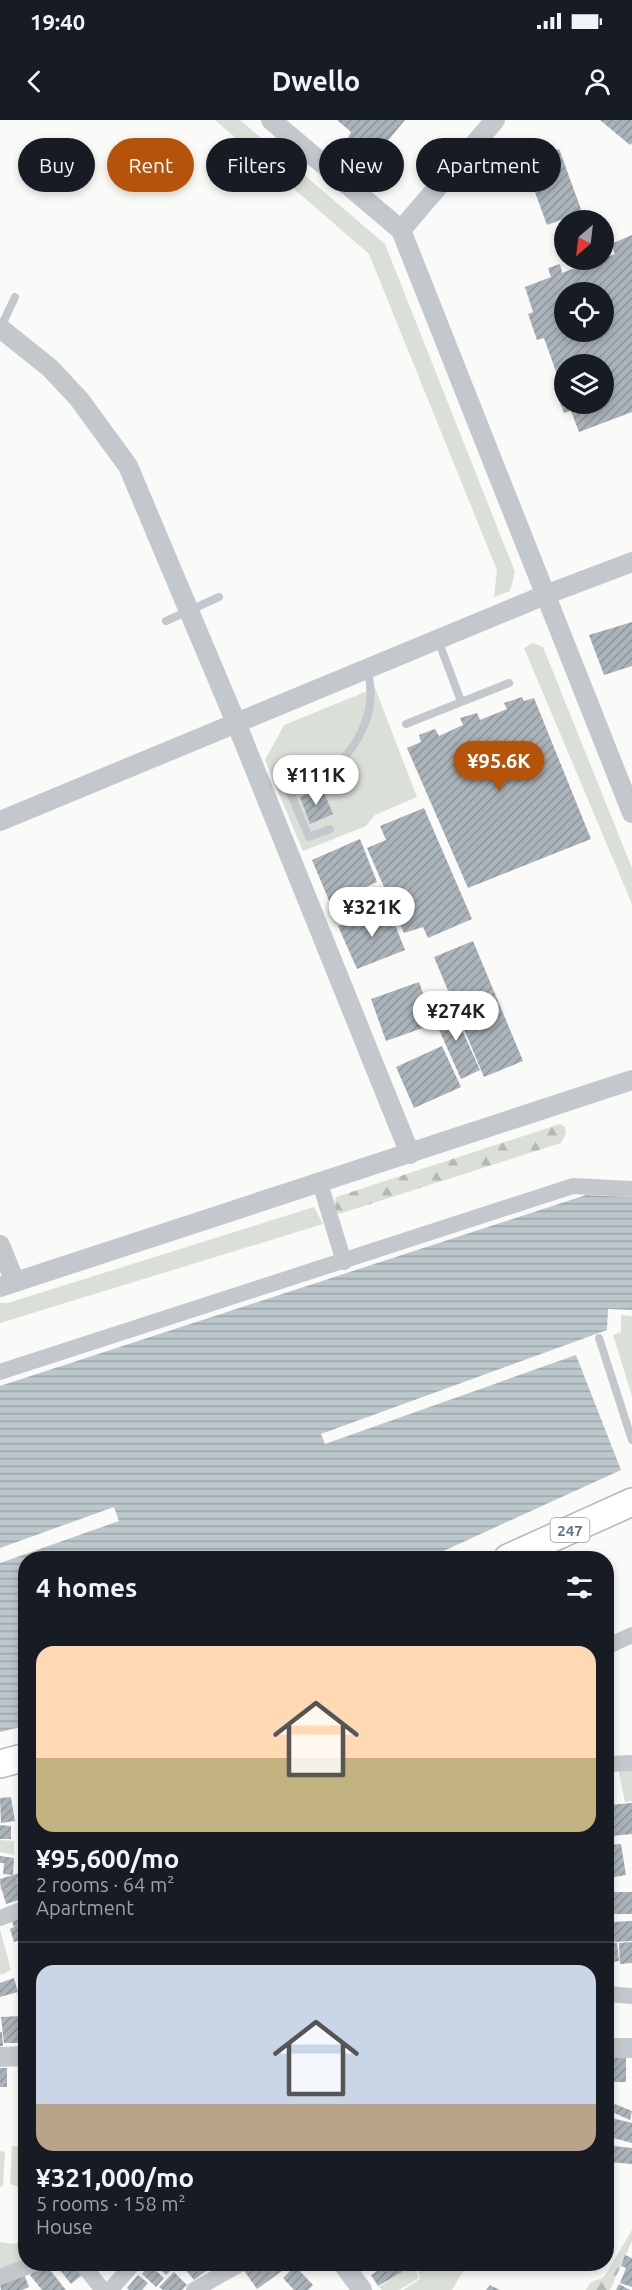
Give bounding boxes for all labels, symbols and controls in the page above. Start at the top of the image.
text: 19:40 [30,9,85,34]
icon: back [18,65,51,98]
icon: person [581,65,614,98]
text: Dwello [272,66,360,96]
chip: Buy [18,138,95,192]
chip: Rent [107,138,194,192]
chip: Filters [206,138,307,192]
chip: New [319,138,404,192]
chip: Apartment [416,138,561,192]
north arrow [554,210,614,270]
map controls [554,210,614,414]
button: locate [554,282,614,342]
button: layers [554,354,614,414]
pin: ¥95.6K [450,741,548,792]
text: ¥95.6K [467,749,531,772]
pin: ¥111K [274,755,358,806]
text: ¥111K [287,763,345,786]
pin: ¥321K [330,887,414,938]
text: ¥321K [343,895,401,918]
pin: ¥274K [414,991,498,1042]
text: ¥274K [427,999,485,1022]
road number: 247 [550,1518,590,1542]
icon: filters [563,1571,596,1604]
text: 4 homes [36,1573,137,1602]
icon: home [262,1685,370,1793]
text: ¥95,600/mo [36,1844,179,1873]
text: 2 rooms · 64 m² [36,1873,174,1896]
text: Apartment [36,1896,134,1919]
icon: home [262,2004,370,2112]
text: ¥321,000/mo [36,2163,194,2192]
text: 5 rooms · 158 m² [36,2192,186,2215]
text: House [36,2215,93,2238]

